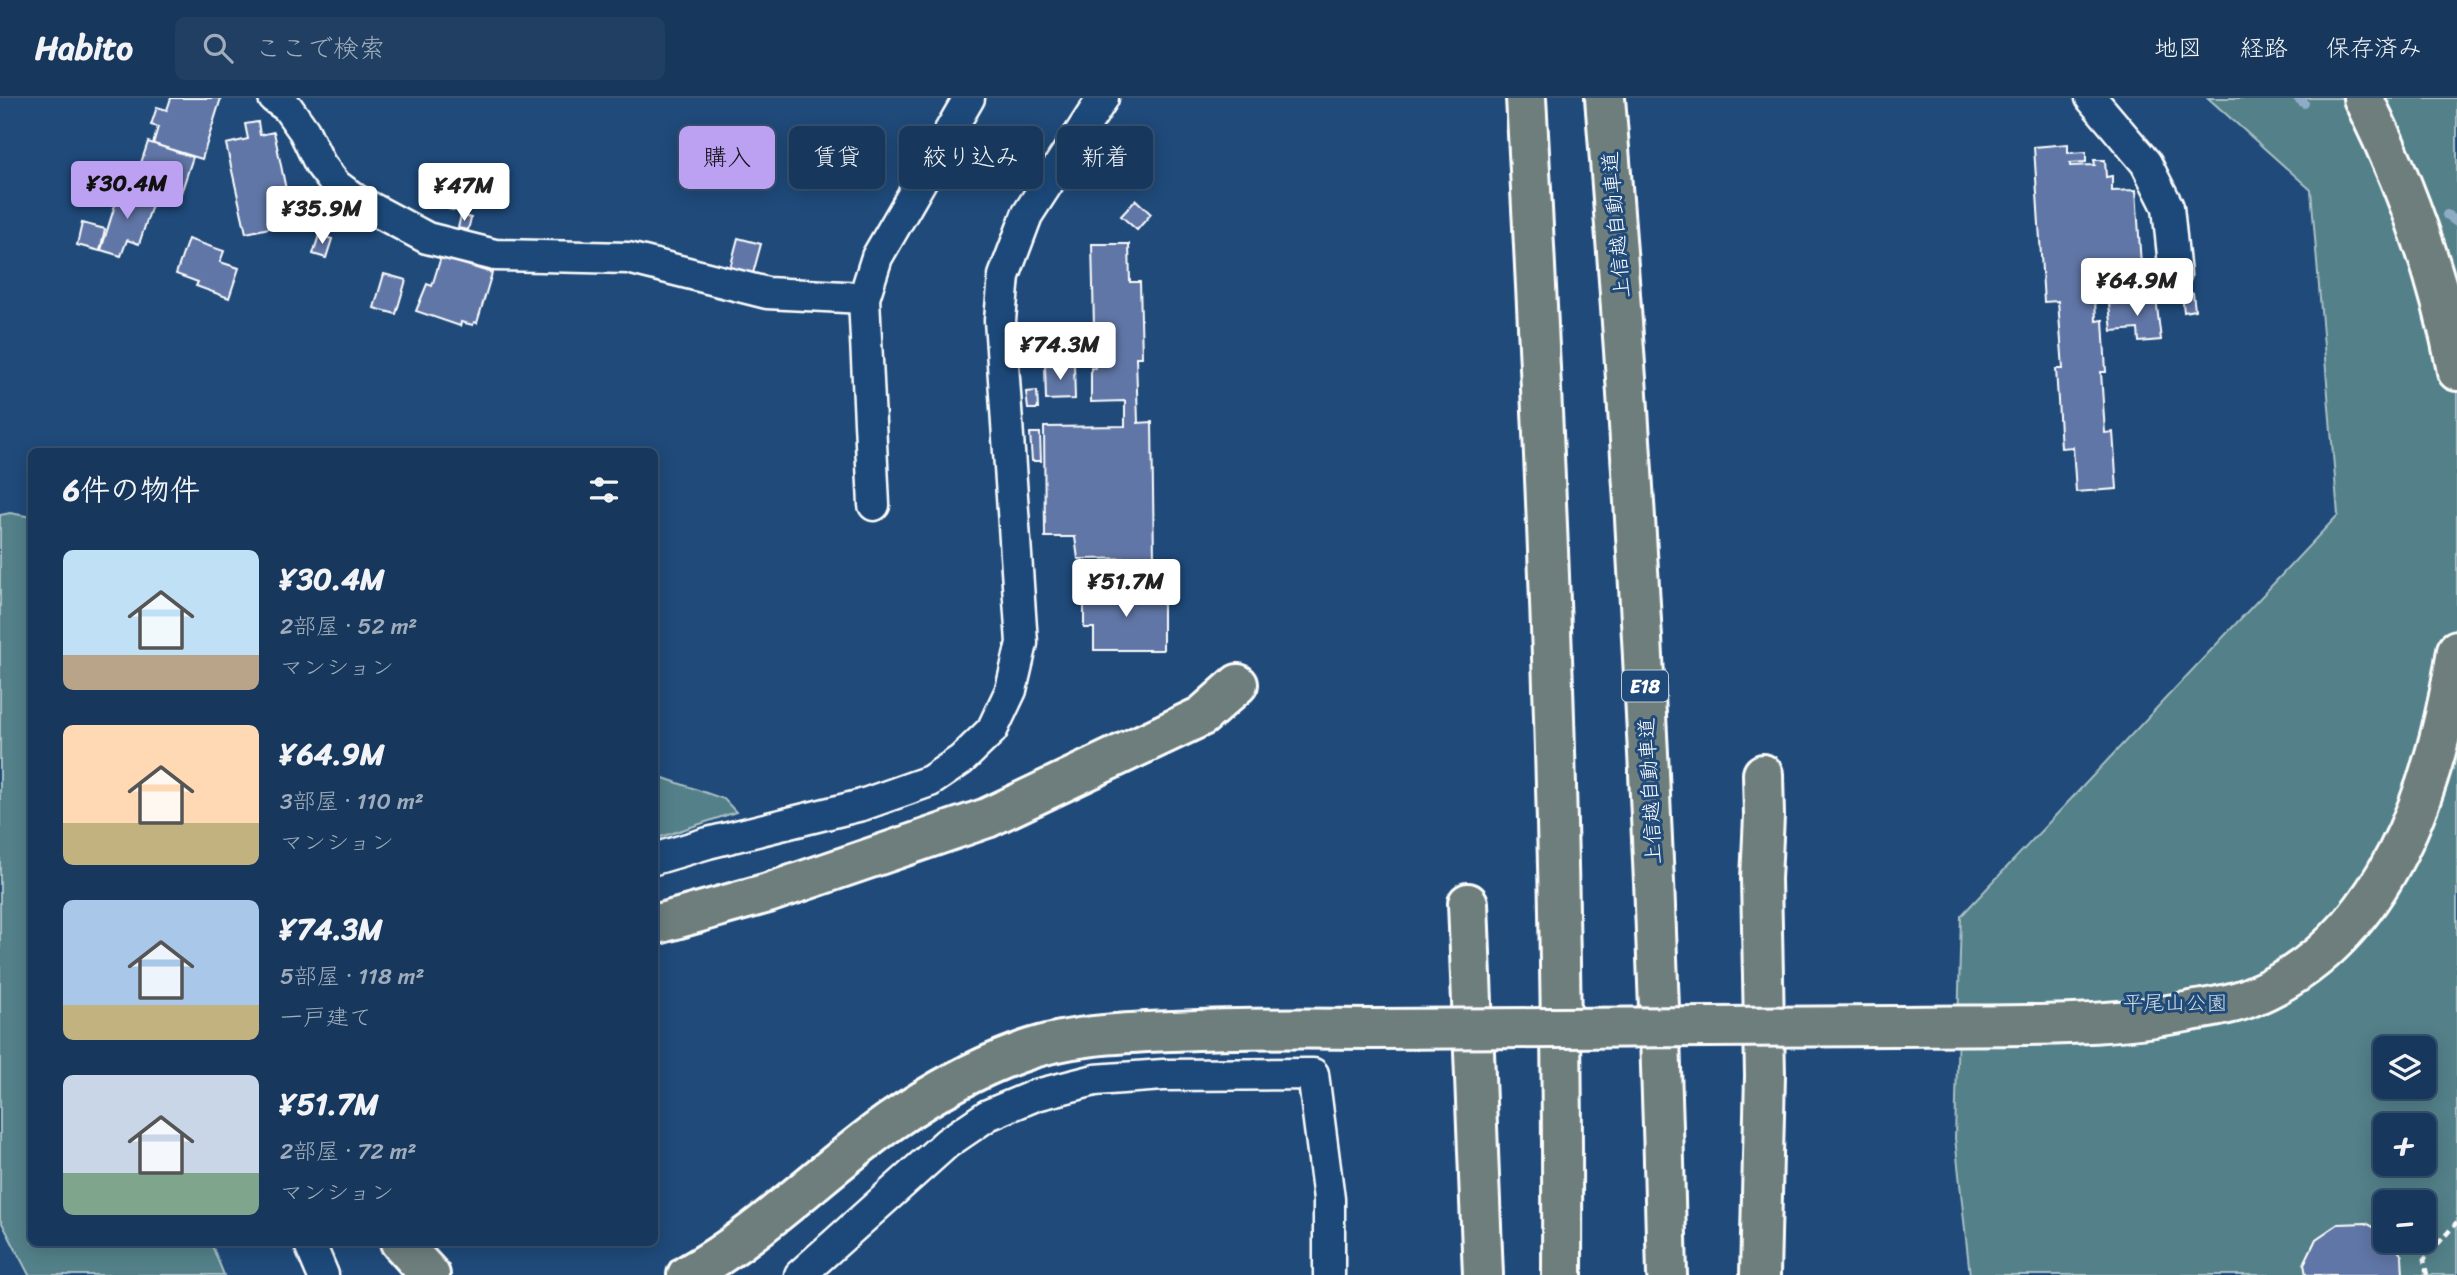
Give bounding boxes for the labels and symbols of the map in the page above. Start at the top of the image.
street label: 上信越自動車道 [1591,150,1641,300]
pin: ¥30.4M [70,162,184,221]
pin: ¥47M [423,164,505,223]
pin: ¥35.9M [265,186,379,246]
pin: ¥64.9M [2080,258,2194,318]
pin: ¥74.3M [1003,322,1117,382]
pin: ¥51.7M [1069,560,1183,619]
road number: E18 [1622,670,1668,702]
street label: 上信越自動車道 [1627,717,1673,865]
park label: 平尾山公園 [2123,984,2228,1022]

